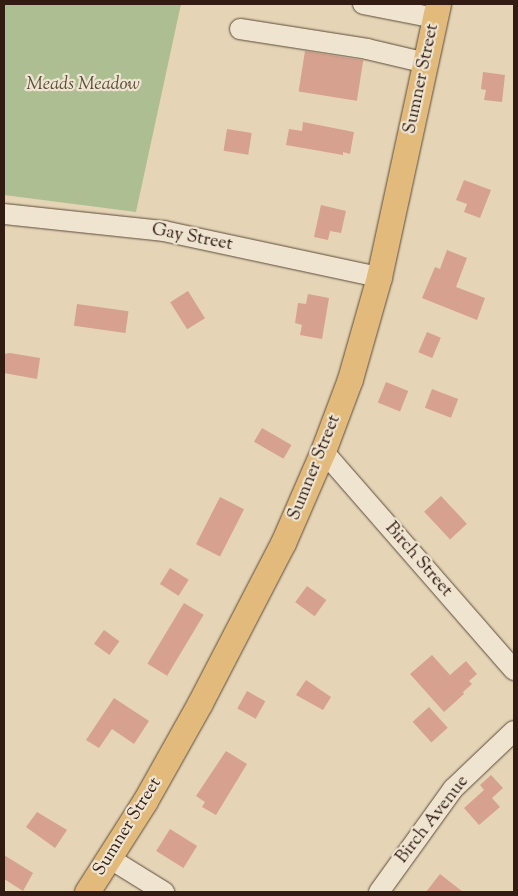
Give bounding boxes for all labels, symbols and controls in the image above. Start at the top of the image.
street label: Sumner Street [400,22,444,136]
park label: Meads Meadow [26,74,140,96]
street label: Gay Street [150,220,234,256]
street label: Sumner Street [284,412,346,524]
street label: Birch Street [380,518,456,602]
street label: Birch Avenue [392,772,474,868]
street label: Sumner Street [89,774,167,880]

